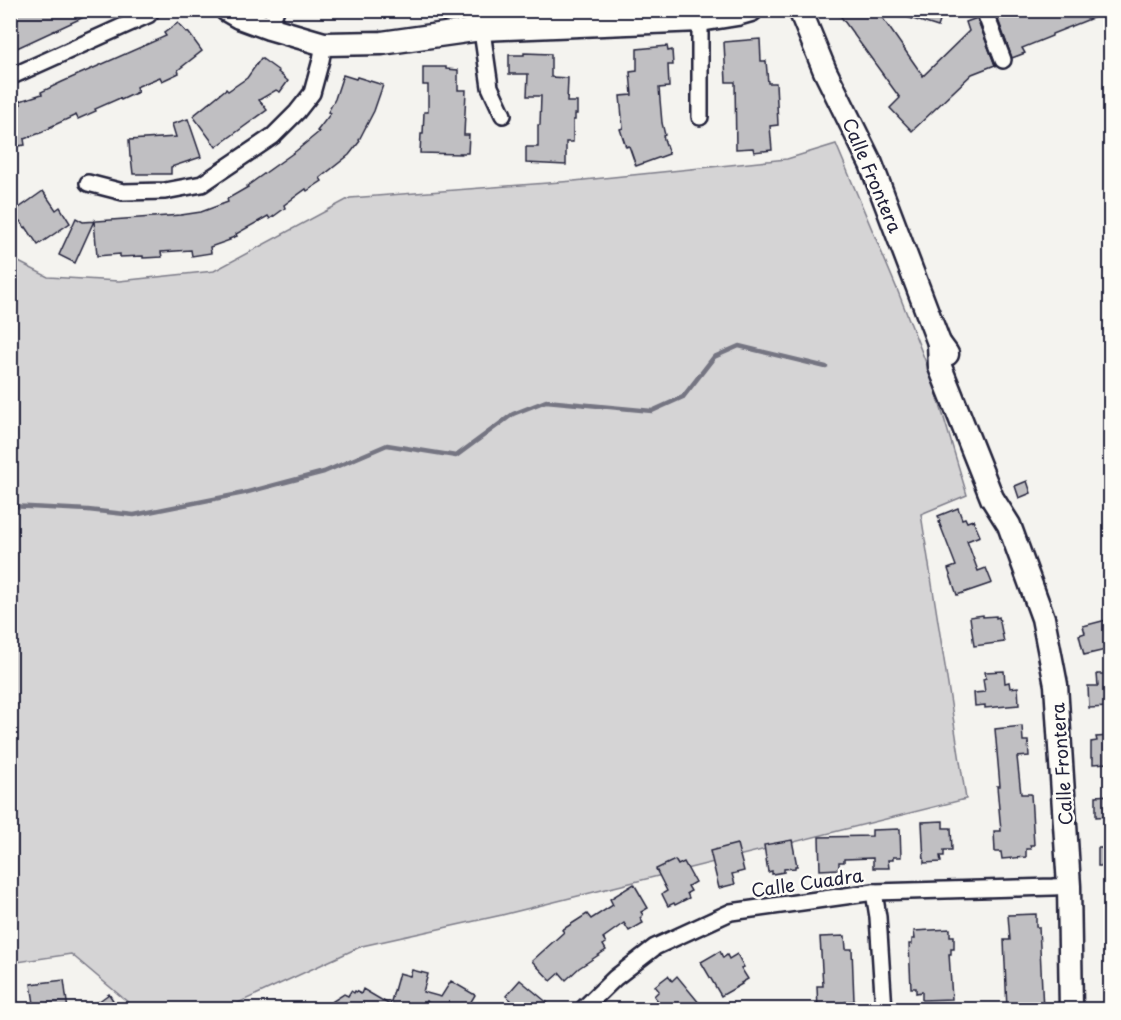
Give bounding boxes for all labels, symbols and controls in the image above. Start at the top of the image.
street label: Calle Frontera [837,113,909,237]
street label: Calle Frontera [1043,702,1079,826]
street label: Calle Cuadra [749,861,865,903]

